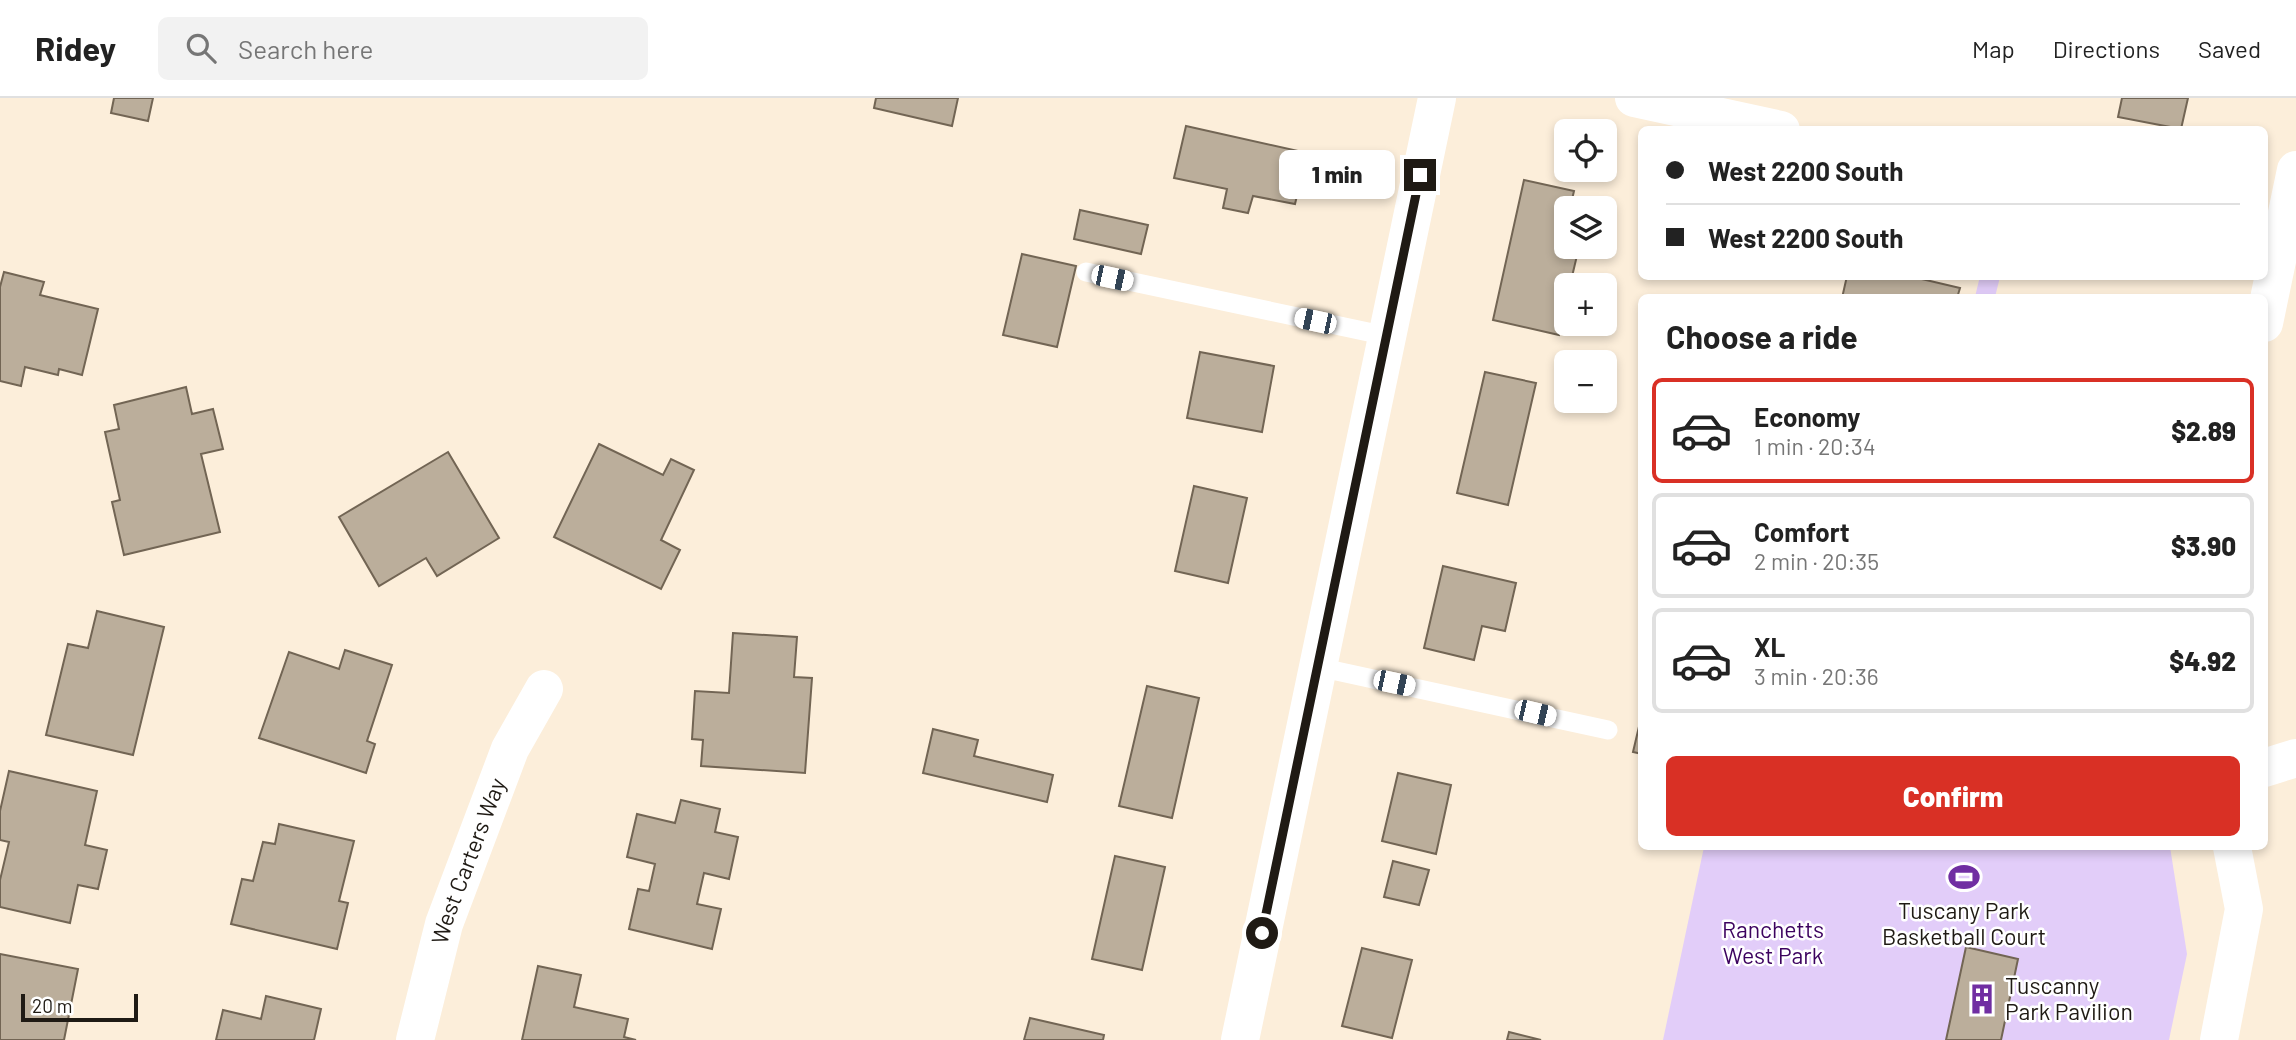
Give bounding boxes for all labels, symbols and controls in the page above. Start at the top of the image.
search box [158,17,648,80]
text: Ridey [35,28,116,68]
icon: search [182,29,220,67]
text: Search here [238,33,373,64]
text: Map [1972,34,2015,63]
text: Directions [2053,34,2160,63]
text: Saved [2198,34,2261,63]
map controls [1554,119,1617,413]
button: locate [1554,119,1617,182]
callout: 1 min [1280,150,1396,200]
text: West 2200 South [1708,155,1904,186]
route end [1404,159,1436,191]
text: 1 min [1312,160,1362,188]
button: layers [1554,196,1617,259]
text: West 2200 South [1708,222,1904,253]
car [1090,263,1135,293]
button: + [1554,273,1617,336]
car [1293,306,1338,336]
text: Choose a ride [1666,317,1858,355]
button: − [1554,350,1617,413]
icon: car [1670,399,1733,462]
text: Economy [1754,401,1860,432]
text: $2.89 [2171,415,2236,446]
text: 1 min · 20:34 [1754,432,1876,460]
icon: car [1670,514,1733,577]
text: Comfort [1754,516,1850,547]
text: $3.90 [2171,530,2236,561]
text: 2 min · 20:35 [1754,547,1879,575]
icon: car [1670,629,1733,692]
text: XL [1754,631,1785,662]
text: $4.92 [2169,645,2236,676]
text: 3 min · 20:36 [1754,662,1879,690]
car [1372,668,1417,698]
car [1513,698,1558,728]
button: Confirm [1666,756,2240,836]
street label: West Carters Way [425,773,511,947]
sports icon: Tuscany Park Basketball Court [1947,860,1981,894]
place label: Tuscany Park Basketball Court [1882,896,2046,950]
park label: Ranchetts West Park [1722,915,1824,969]
route start [1246,917,1278,949]
place label: Tuscanny Park Pavilion [2005,971,2133,1025]
building icon: Tuscanny Park Pavilion [1965,982,1999,1016]
scale bar [21,991,138,1023]
text: 20 m [32,994,72,1017]

